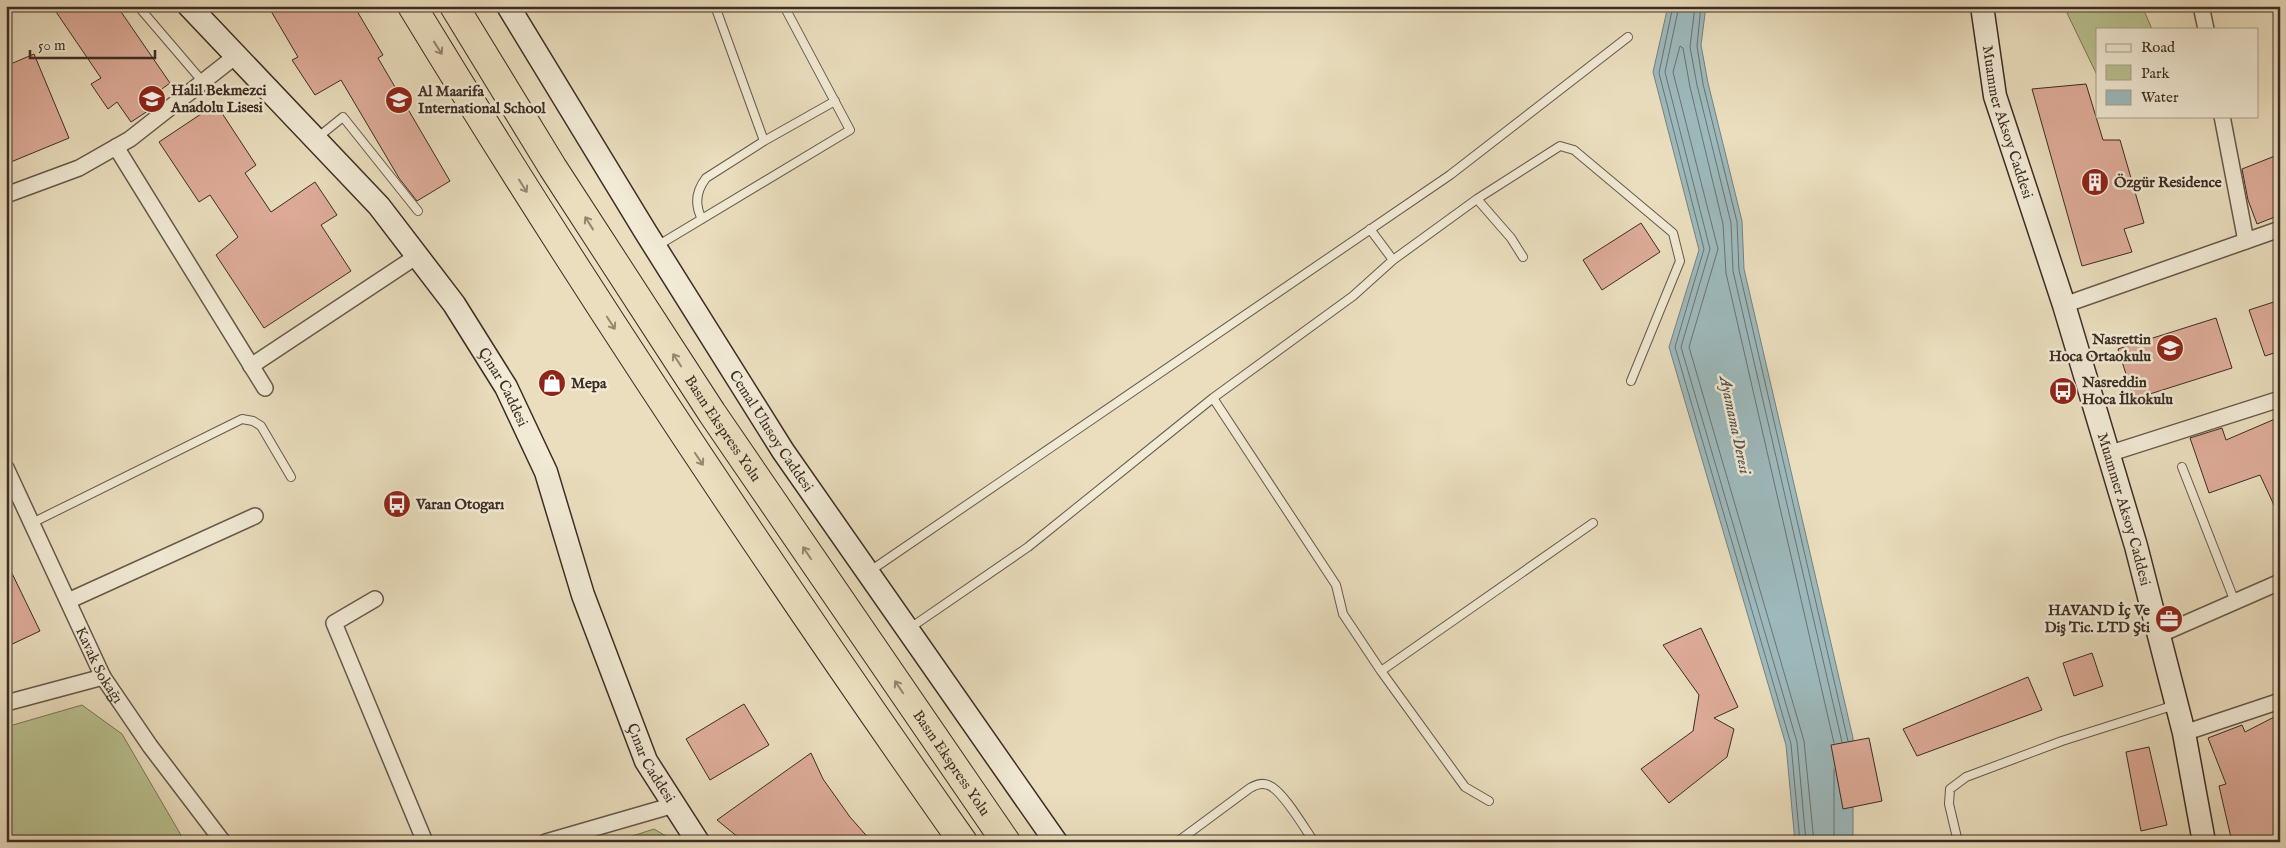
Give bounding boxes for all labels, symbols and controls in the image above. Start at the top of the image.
scale bar [30,28,155,60]
legend [2096,28,2258,118]
text: 50 m [38,36,66,55]
text: Road [2141,38,2176,57]
one-way arrow [433,40,443,54]
street label: Muammer Aksoy Caddesi [1978,44,2038,201]
text: Park [2141,64,2171,83]
place label: Halil Bekmezci Anadolu Lisesi [170,81,267,117]
place label: Al Maarifa International School [417,82,547,118]
school or university icon: Halil Bekmezci Anadolu Lisesi [137,84,167,114]
school or university icon: Al Maarifa International School [384,85,414,115]
text: Water [2141,88,2179,107]
building icon: Özgür Residence [2080,167,2110,197]
place label: Özgür Residence [2114,173,2222,192]
one-way arrow [518,179,528,193]
one-way arrow [583,217,593,231]
one-way arrow [606,315,616,329]
place label: Nasrettin Hoca Ortaokulu [2049,330,2151,366]
school or university icon: Nasrettin Hoca Ortaokulu [2155,333,2185,363]
street label: Çınar Caddesi [474,344,533,430]
one-way arrow [671,353,682,367]
street label: Cemal Ulusoy Caddesi [725,367,818,495]
shop icon: Mepa [537,368,567,398]
street label: Basın Ekspress Yolu [681,372,766,486]
water label: Ayamama Deresi [1713,372,1754,477]
place label: Nasreddin Hoca İlkokulu [2081,373,2173,409]
place label: Mepa [571,374,607,393]
bus stop icon: Nasreddin Hoca İlkokulu [2048,376,2078,406]
street label: Muammer Aksoy Caddesi [2093,430,2155,588]
one-way arrow [694,452,704,466]
bus stop icon: Varan Otogarı [382,489,412,519]
place label: Varan Otogarı [415,495,504,514]
one-way arrow [802,546,812,560]
place label: HAVAND İç Ve Diş Tic. LTD Şti [2044,601,2150,637]
office icon: HAVAND İç Ve Diş Tic. LTD Şti [2154,604,2184,634]
street label: Kavak Sokağı [71,624,128,707]
one-way arrow [893,680,904,694]
street label: Basın Ekspress Yolu [909,706,995,820]
street label: Çınar Caddesi [623,720,680,806]

